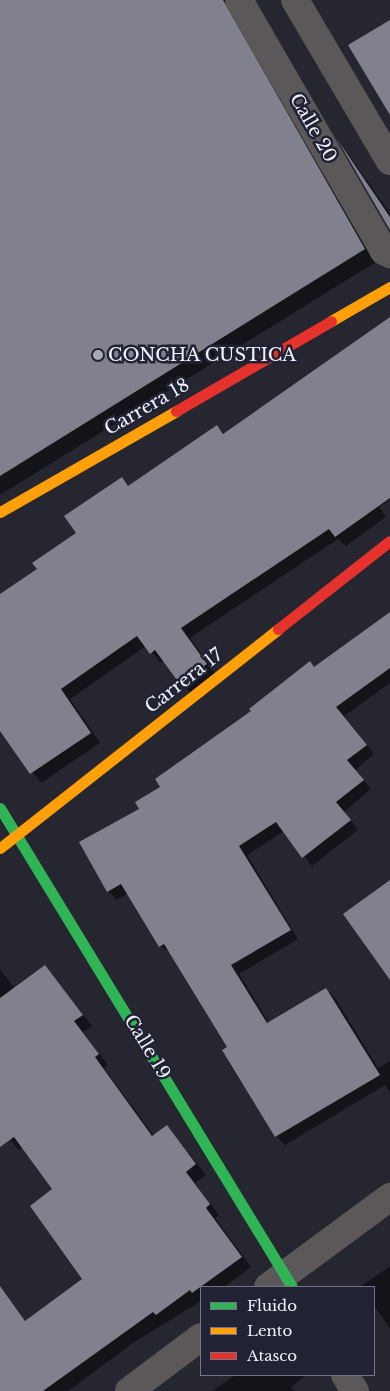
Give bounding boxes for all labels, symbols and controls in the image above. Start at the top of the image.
street label: Calle 20 [285,90,341,166]
place label: CONCHA CUSTICA [108,344,297,366]
marker: CONCHA CUSTICA [92,349,104,361]
street label: Carrera 18 [101,374,193,440]
street label: Carrera 17 [141,644,227,718]
street label: Calle 19 [119,1011,175,1083]
legend [200,1286,375,1376]
text: Fluido [247,1296,297,1315]
text: Lento [247,1321,292,1340]
text: Atasco [247,1346,297,1365]

